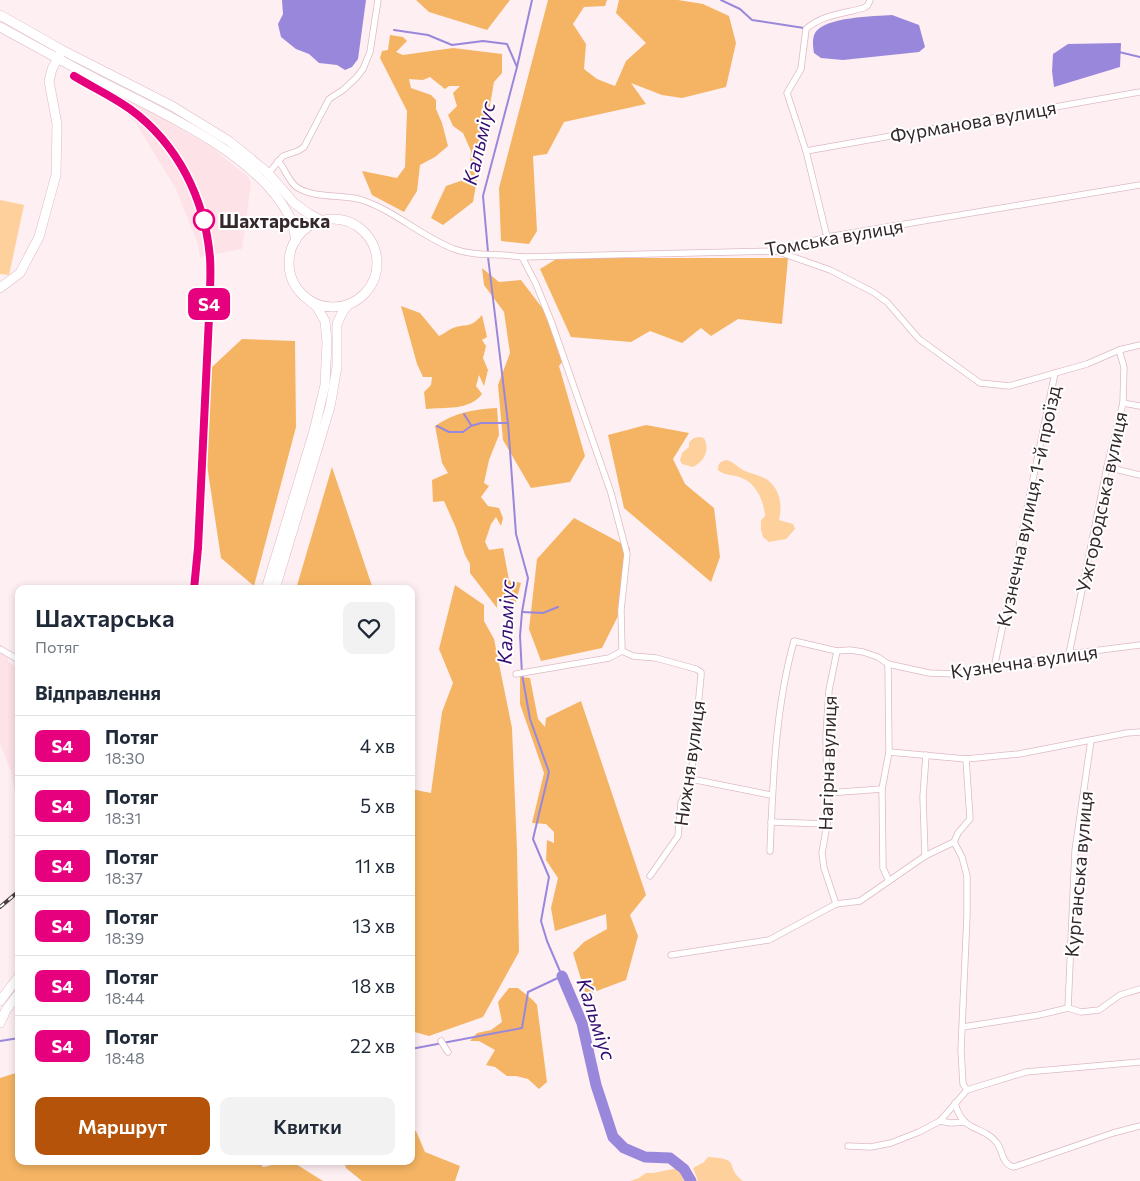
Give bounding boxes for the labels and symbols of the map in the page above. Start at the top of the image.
street label: Фурманова вулиця [888,95,1058,147]
water label: Кальміус [457,99,499,187]
marker: Шахтарська [193,209,215,231]
place label: Шахтарська [219,209,330,232]
street label: Томська вулиця [763,213,905,261]
line badge: S4 [186,288,232,320]
street label: Кузнечна вулиця, 1-й проїзд [991,383,1065,629]
street label: Ужгородська вулиця [1071,409,1131,595]
water label: Кальміус [492,579,518,665]
street label: Кузнечна вулиця [949,639,1099,683]
street label: Нагірна вулиця [813,695,841,831]
street label: Нижня вулиця [669,699,709,827]
street label: Курганська вулиця [1059,790,1097,958]
water label: Кальміус [572,975,622,1063]

